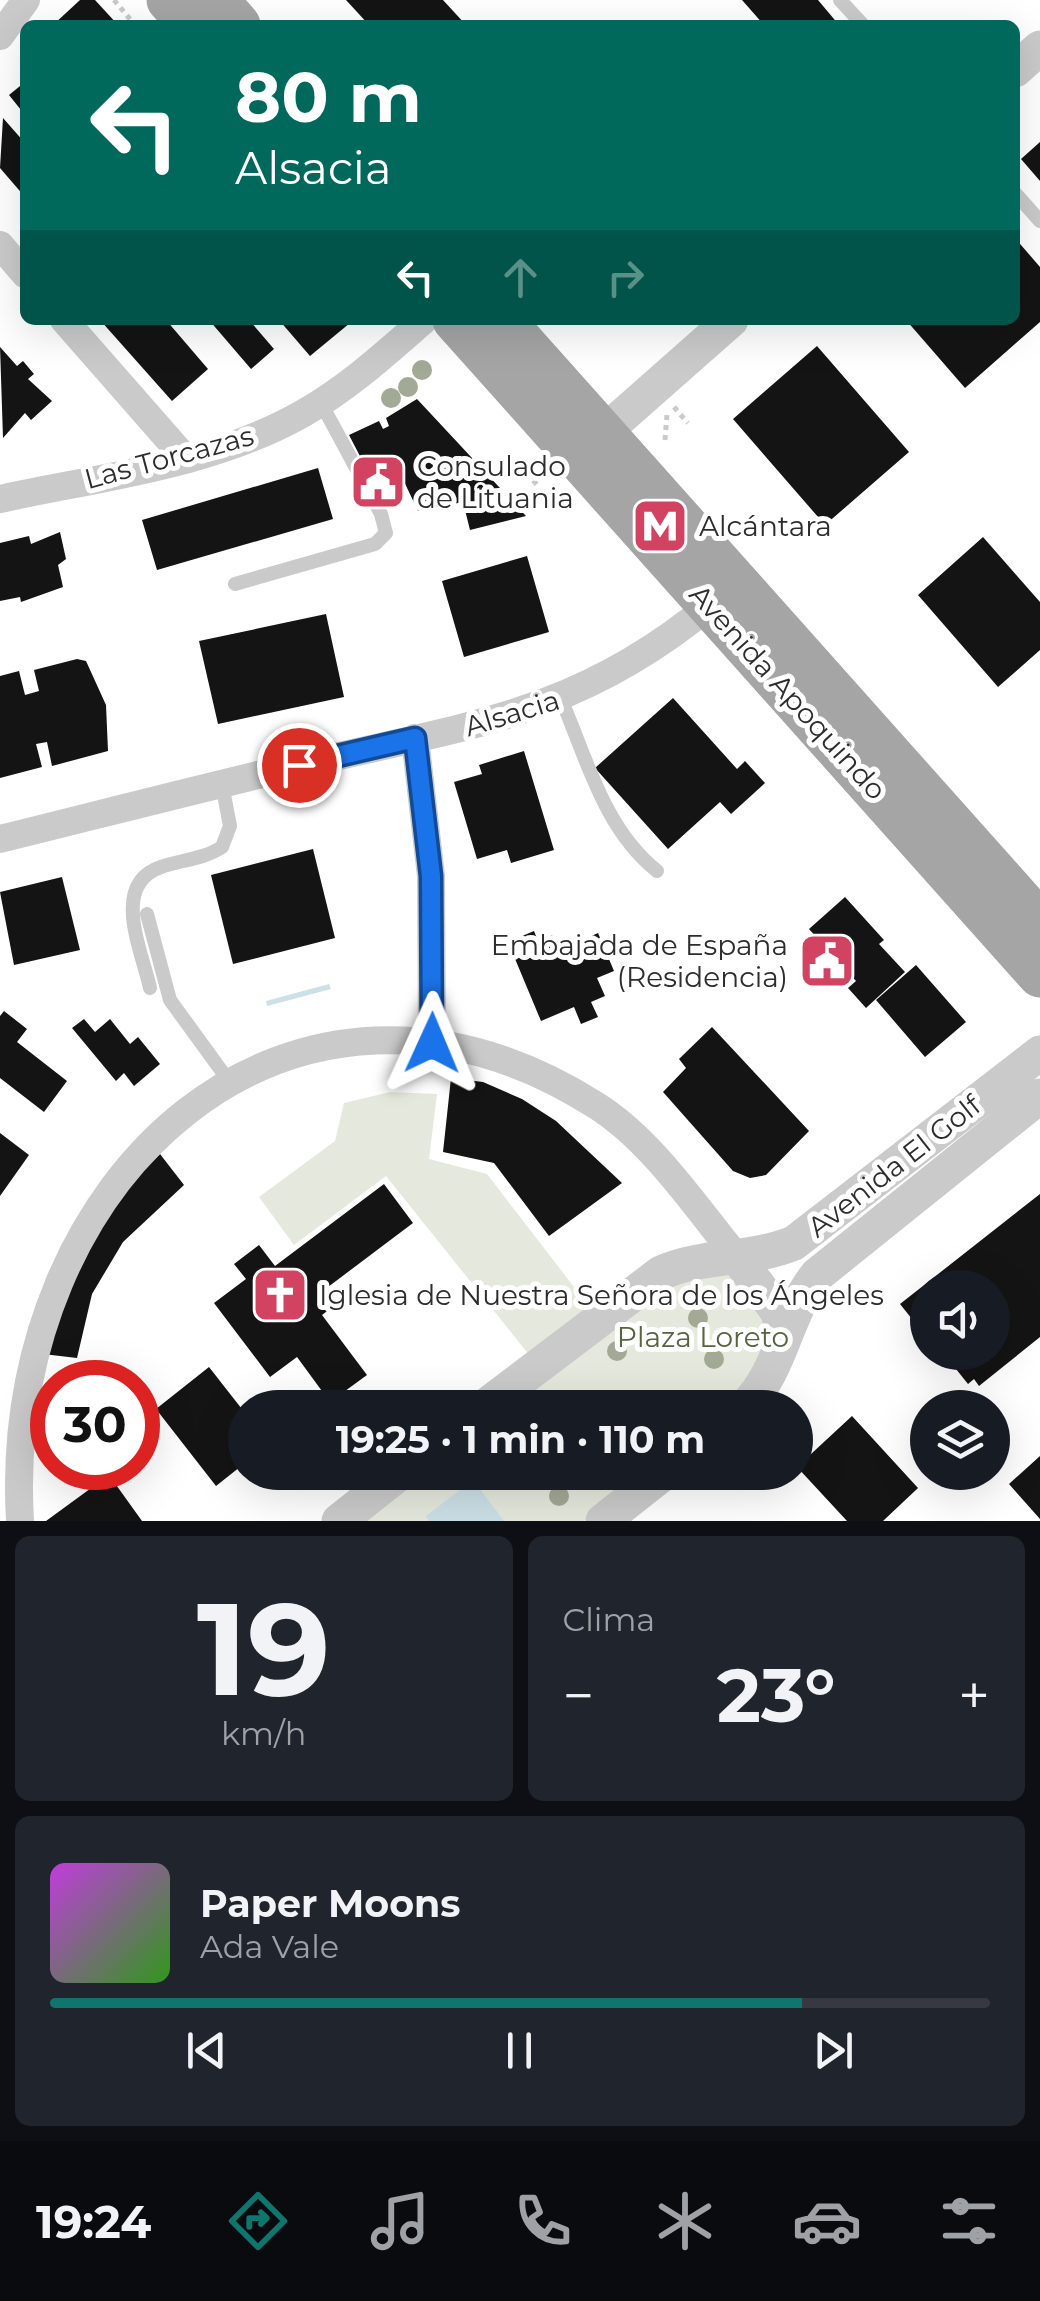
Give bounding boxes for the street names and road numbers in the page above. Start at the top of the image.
street label: Las Torcazas [81,418,257,496]
street label: Avenida Apoquindo [682,577,894,807]
street label: Alsacia [460,683,564,743]
street label: Avenida El Golf [801,1087,988,1244]

